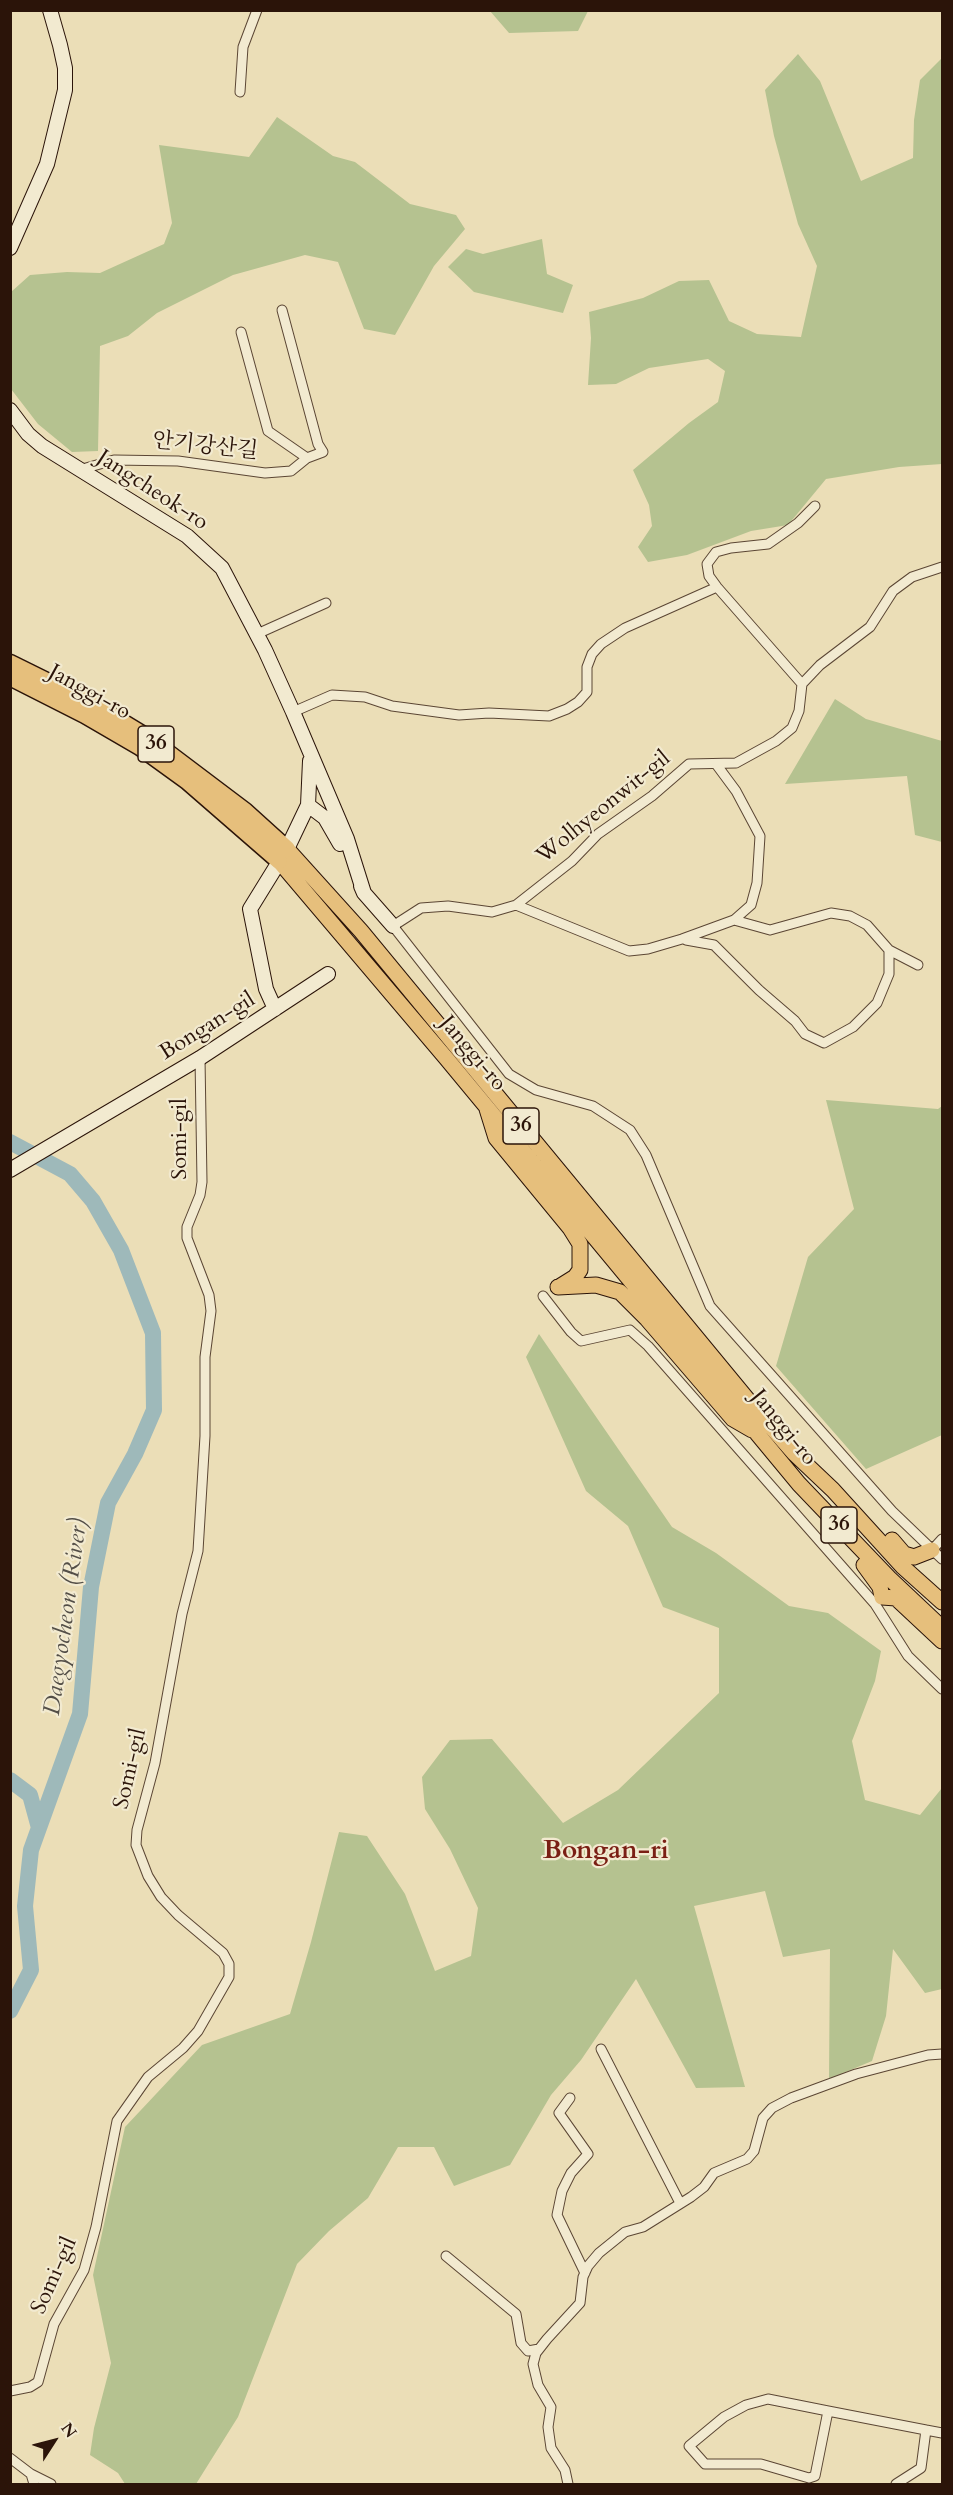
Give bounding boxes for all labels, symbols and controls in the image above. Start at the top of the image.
street label: 안기강산길 [151,428,259,466]
street label: Jangcheok-ro [91,445,213,537]
street label: Janggi-ro [43,660,135,726]
road number: 36 [138,726,174,762]
street label: Wolhyeonwit-gil [532,746,676,870]
street label: Bongan-gil [155,987,261,1067]
street label: Janggi-ro [433,1011,511,1097]
street label: Somi-gil [168,1098,194,1180]
road number: 36 [503,1108,539,1144]
street label: Janggi-ro [744,1385,822,1471]
road number: 36 [821,1507,857,1543]
water label: Daegyocheon (River) [39,1517,95,1717]
street label: Somi-gil [109,1726,153,1812]
district label: Bongan-ri [543,1836,669,1868]
street label: Somi-gil [26,2233,84,2319]
north arrow [24,2411,84,2471]
text: N [56,2418,82,2442]

